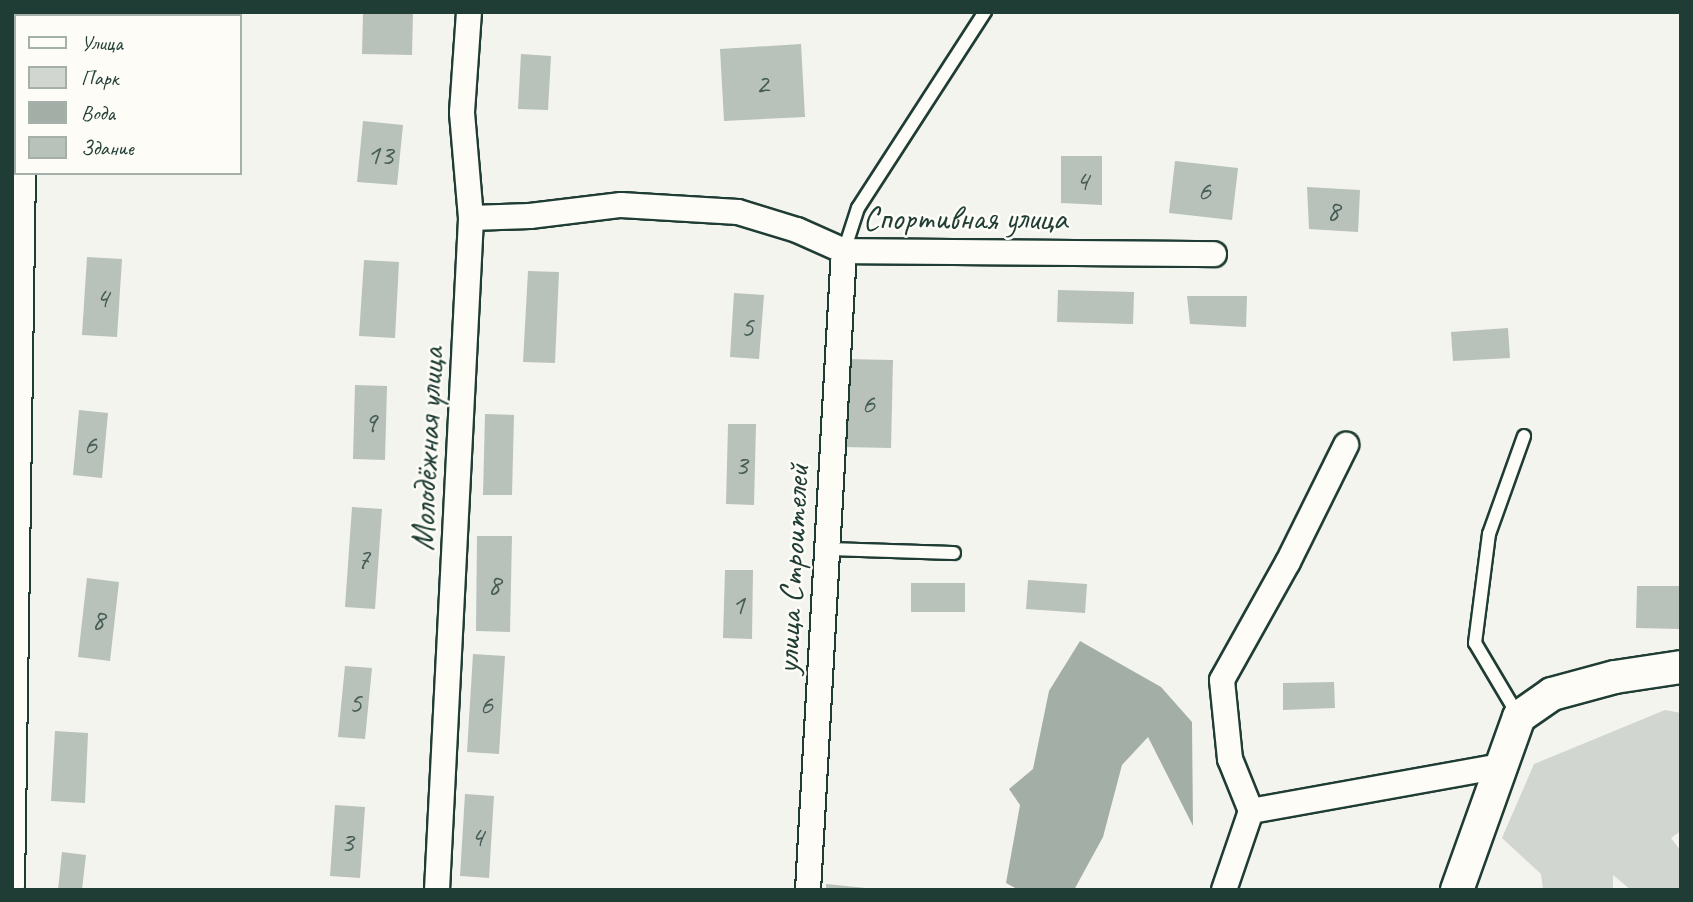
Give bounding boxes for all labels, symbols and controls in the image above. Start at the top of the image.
legend [14,14,242,175]
text: Улица [81,30,123,56]
text: Парк [81,65,118,91]
house number: 2 [755,65,769,101]
text: Вода [81,100,115,126]
text: Здание [81,135,134,161]
house number: 13 [367,136,393,172]
house number: 4 [1075,162,1089,198]
house number: 6 [1197,172,1211,208]
house number: 8 [1326,192,1340,228]
street label: Спортивная улица [862,199,1068,239]
house number: 4 [95,279,109,315]
house number: 5 [740,308,754,344]
street label: Молодёжная улица [403,345,453,553]
house number: 6 [861,385,875,421]
house number: 9 [363,404,377,440]
house number: 6 [83,426,97,462]
house number: 3 [734,446,748,482]
street label: улица Строителей [768,464,818,674]
house number: 7 [356,540,370,576]
house number: 8 [487,566,501,602]
house number: 1 [731,586,745,622]
house number: 8 [91,601,105,637]
house number: 5 [348,684,362,720]
house number: 6 [479,686,493,722]
house number: 4 [470,818,484,854]
house number: 3 [340,823,354,859]

